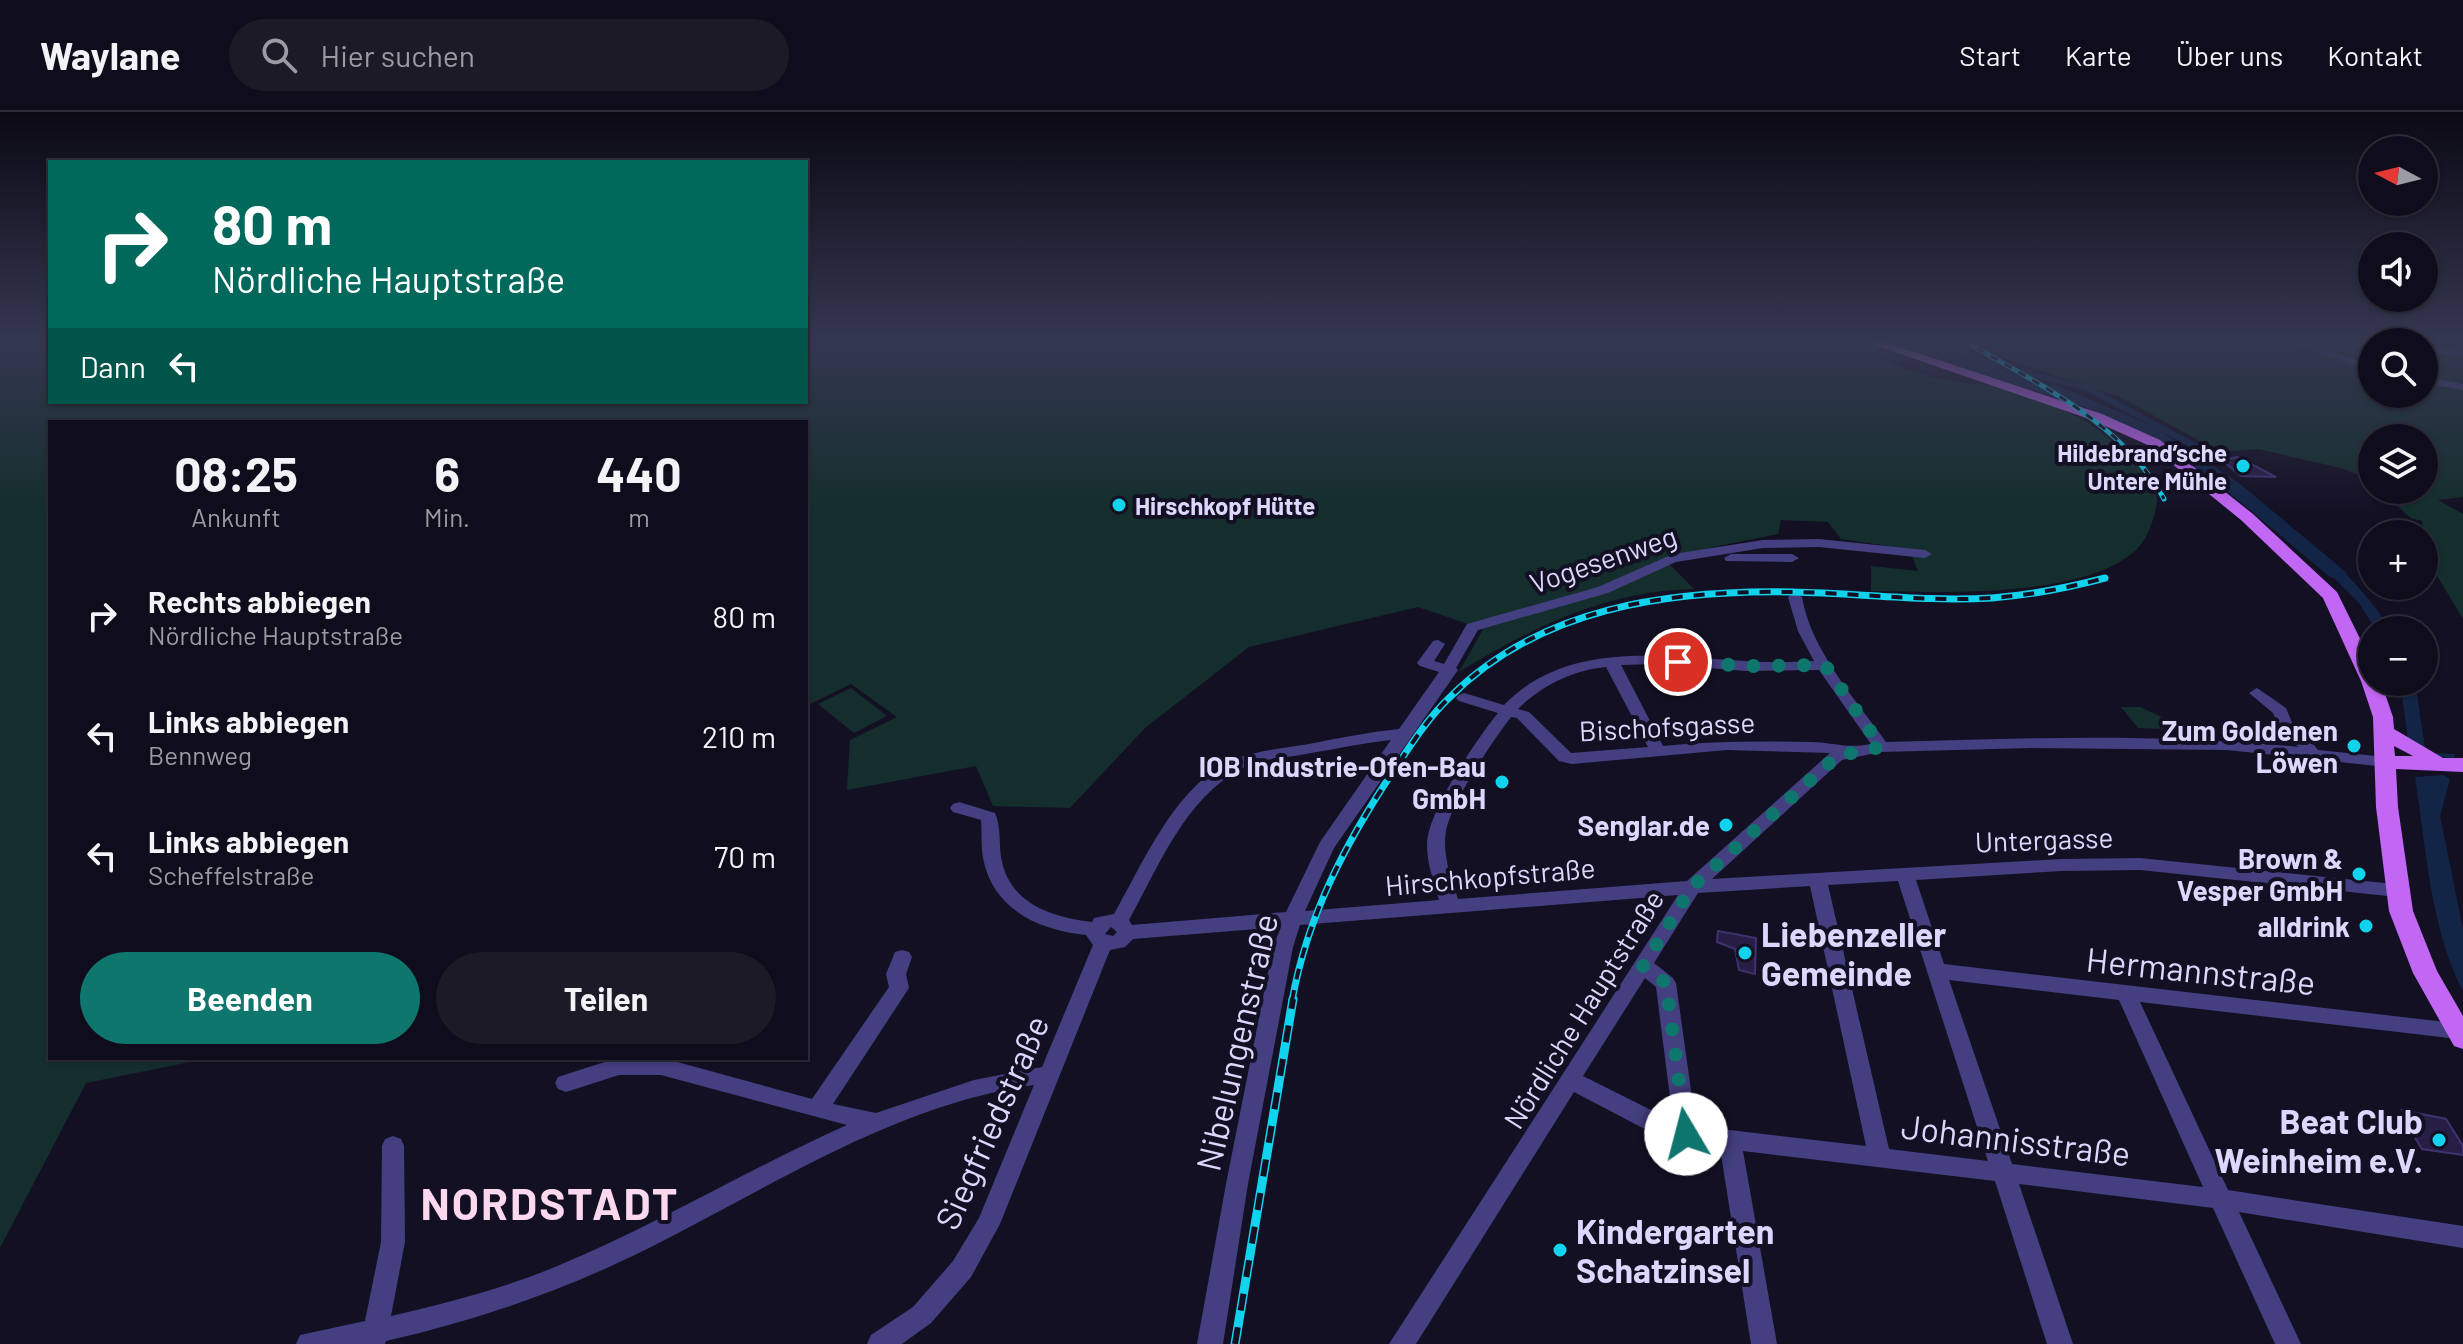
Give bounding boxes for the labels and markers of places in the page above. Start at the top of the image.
place label: Hildebrand’sche Untere Mühle [2057,438,2227,495]
marker: Hildebrand’sche Untere Mühle [2234,457,2252,475]
place label: Hirschkopf Hütte [1135,491,1315,520]
marker: Hirschkopf Hütte [1110,496,1128,514]
pin [1644,628,1712,696]
place label: Zum Goldenen Löwen [2162,713,2338,779]
marker: Zum Goldenen Löwen [2345,737,2363,755]
place label: IOB Industrie-Ofen-Bau GmbH [1199,749,1486,815]
marker: IOB Industrie-Ofen-Bau GmbH [1493,773,1511,791]
place label: Senglar.de [1577,808,1710,842]
marker: Senglar.de [1717,816,1735,834]
place label: Brown & Vesper GmbH [2177,841,2343,907]
marker: Brown & Vesper GmbH [2350,865,2368,883]
place label: alldrink [2258,909,2350,943]
place label: Liebenzeller Gemeinde [1761,913,1946,993]
marker: alldrink [2357,917,2375,935]
marker: Liebenzeller Gemeinde [1736,944,1754,962]
place label: Beat Club Weinheim e.V. [2214,1100,2423,1180]
marker: Beat Club Weinheim e.V. [2430,1131,2448,1149]
place label: Kindergarten Schatzinsel [1576,1210,1774,1290]
marker: Kindergarten Schatzinsel [1551,1241,1569,1259]

